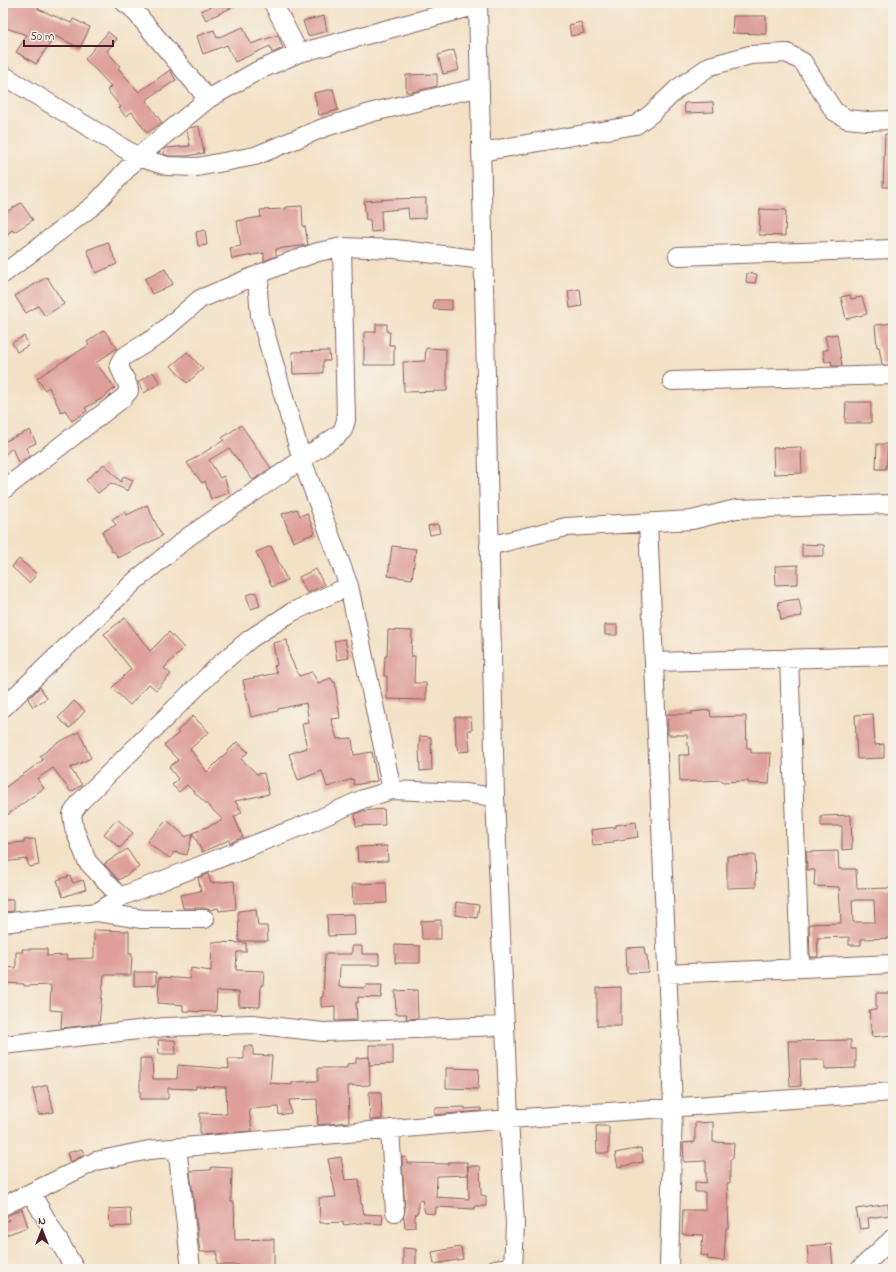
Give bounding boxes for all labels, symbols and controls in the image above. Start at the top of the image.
scale bar [24,22,113,48]
text: 50 m [30,28,54,46]
north arrow [22,1210,62,1250]
text: N [38,1213,46,1229]

